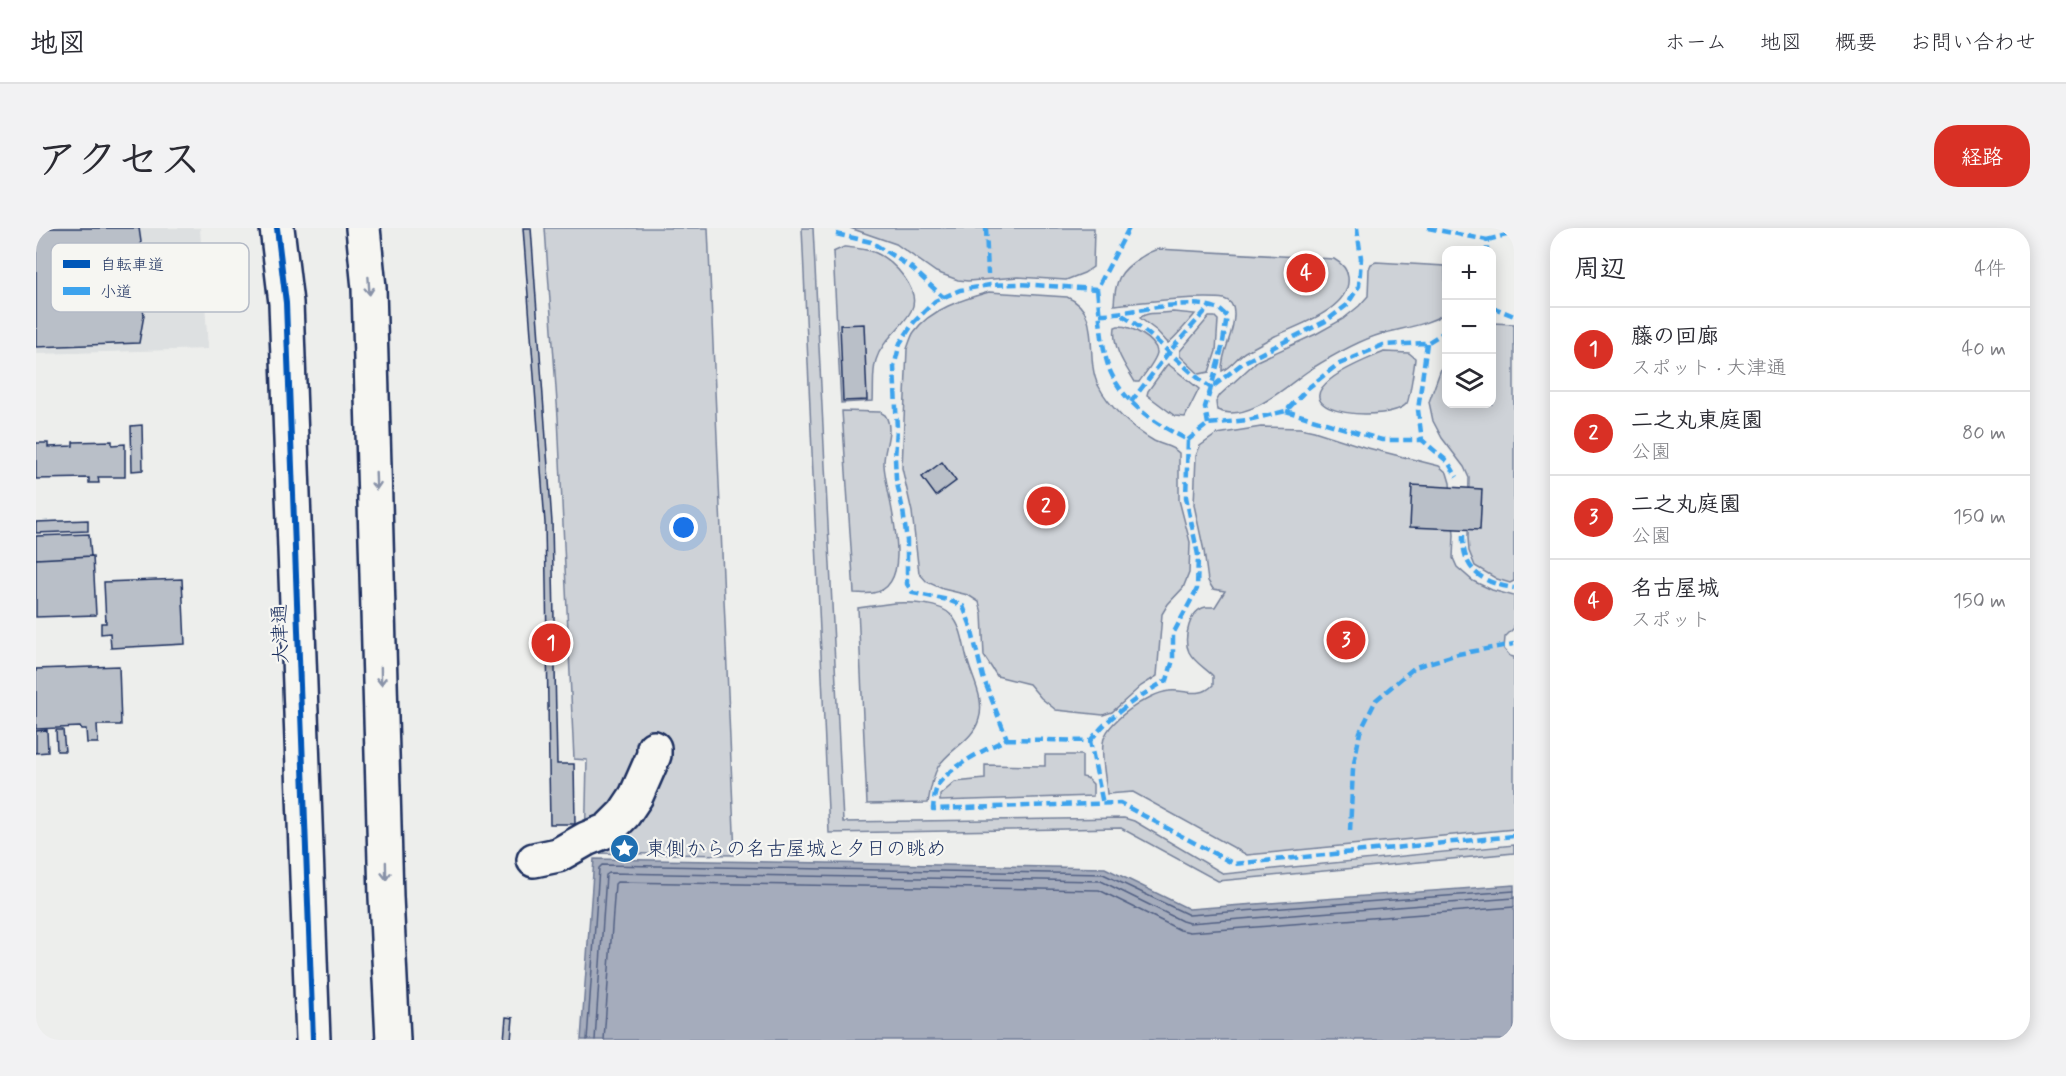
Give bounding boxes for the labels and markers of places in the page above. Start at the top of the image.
pin: 4 [1286,250,1326,296]
pin: 2 [1026,484,1066,528]
pin: 3 [1326,618,1366,662]
pin: 1 [532,620,570,666]
place icon: 東側からの名古屋城と夕日の眺め [609,833,641,865]
place label: 東側からの名古屋城と夕日の眺め [646,836,946,863]

